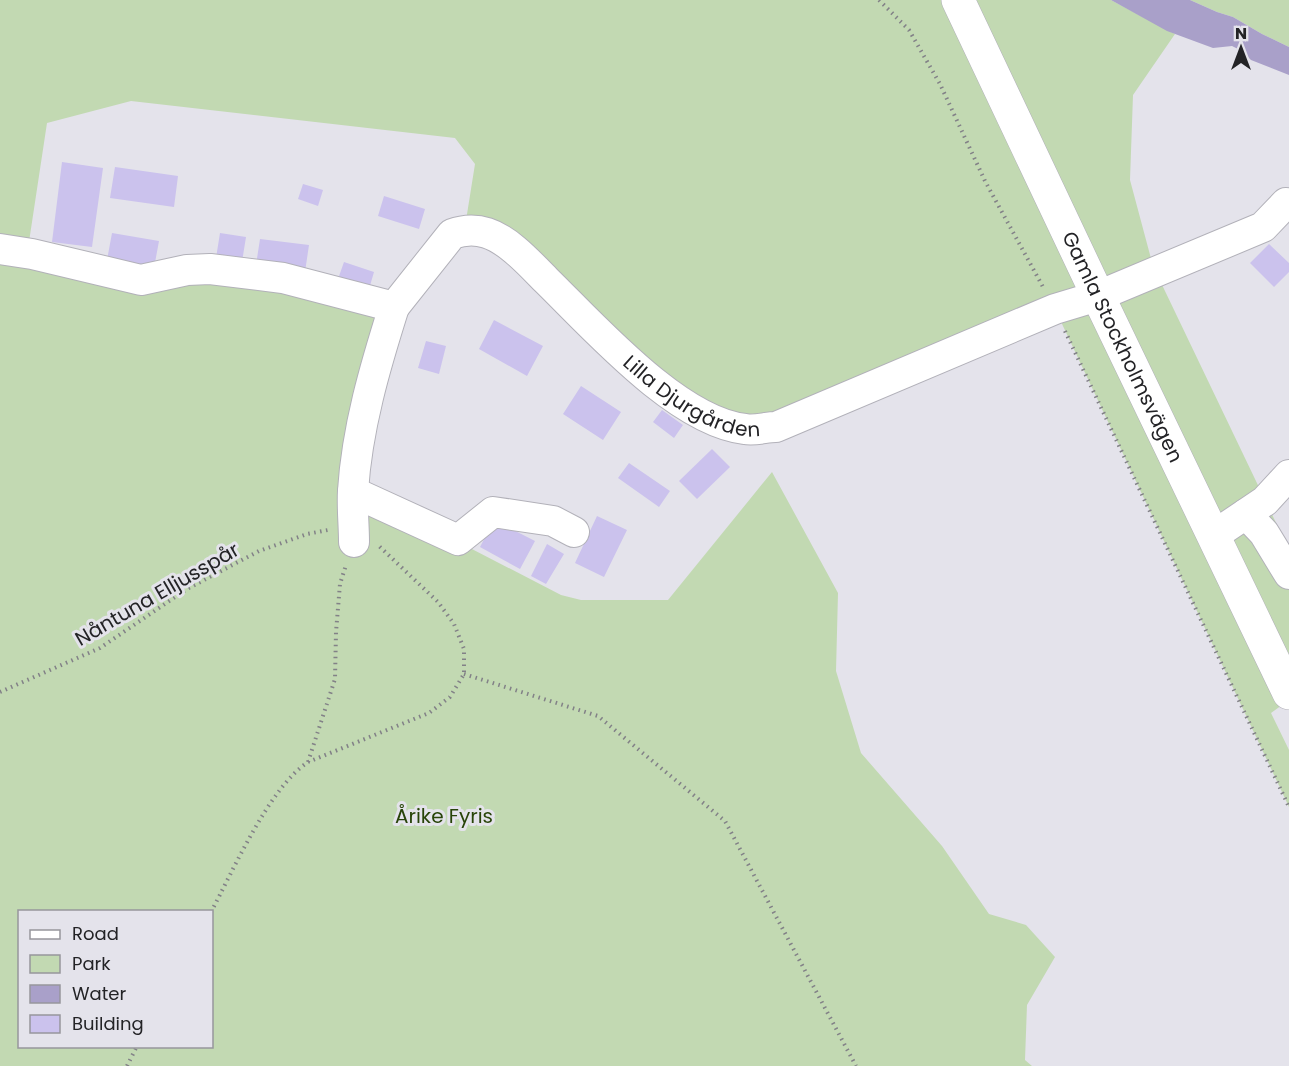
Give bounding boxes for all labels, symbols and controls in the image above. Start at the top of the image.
north arrow [1211,18,1271,78]
text: N [1235,22,1247,45]
street label: Gamla Stockholmsvägen [1055,227,1190,467]
street label: Lilla Djurgården [617,349,761,444]
street label: Nåntuna Elljusspår [70,536,244,652]
park label: Årike Fyris [395,802,493,830]
legend [18,910,213,1048]
text: Road [72,921,119,946]
text: Park [72,951,111,976]
text: Water [72,981,126,1006]
text: Building [72,1011,144,1036]

